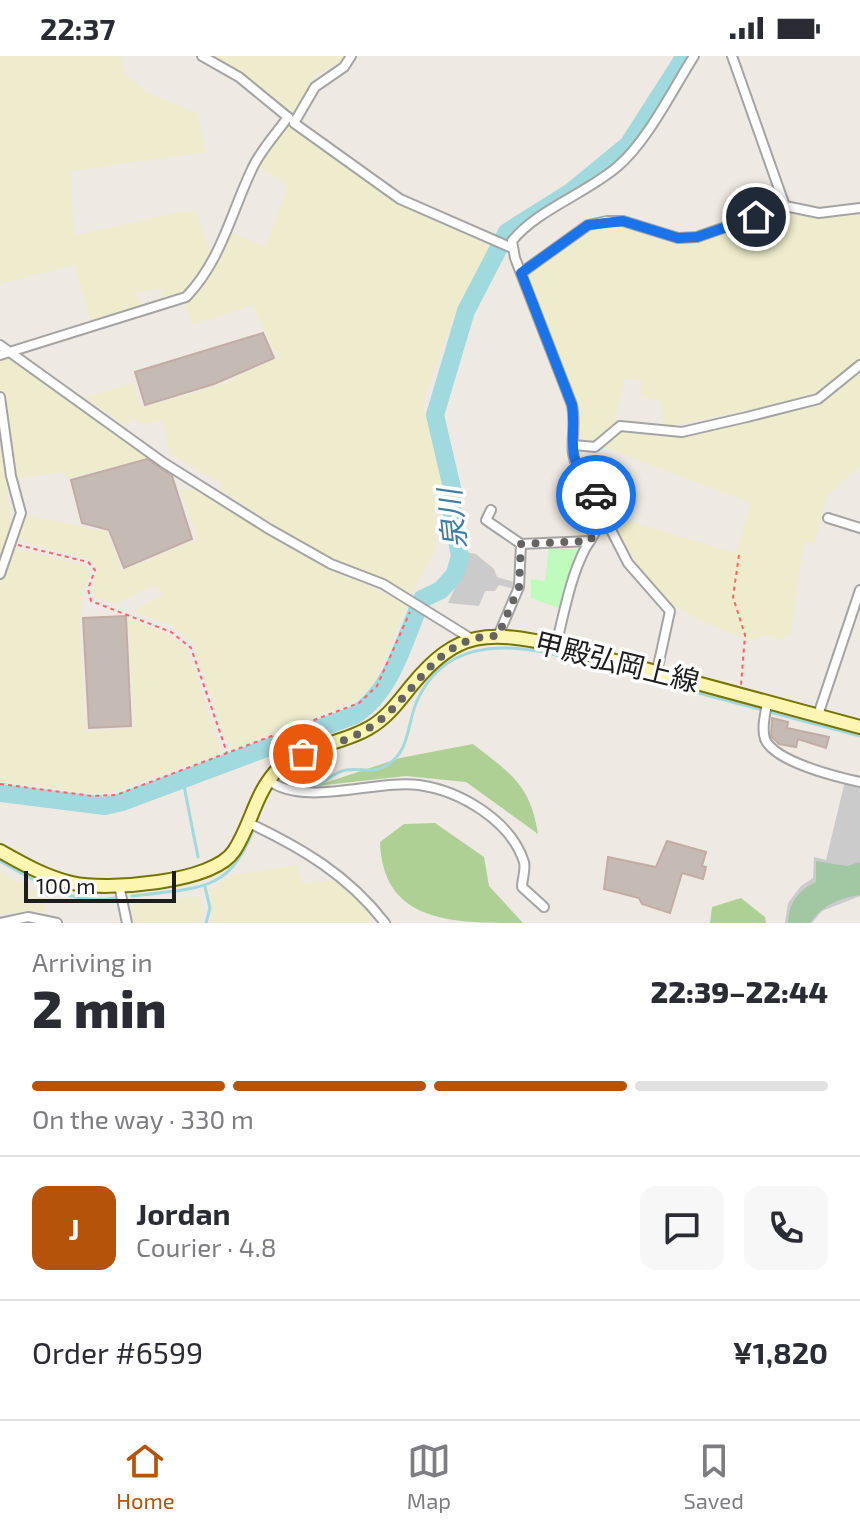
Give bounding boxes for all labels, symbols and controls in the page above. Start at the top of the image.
text: 22:37 [40,10,115,46]
pin [722,183,790,251]
icon: home [734,195,778,239]
courier [556,455,636,535]
icon: car [574,473,618,517]
water label: 泉川 [430,485,472,551]
street label: 甲殿弘岡上線 [532,624,703,698]
pin [269,720,337,788]
icon: bag [281,732,325,776]
scale bar [24,867,176,903]
text: 100 m [36,872,95,898]
text: Arriving in [32,946,153,977]
text: 22:39–22:44 [651,973,828,1009]
text: 2 min [32,976,167,1038]
text: On the way · 330 m [32,1103,254,1134]
button: chat [640,1186,724,1270]
button: phone [744,1186,828,1270]
text: Jordan [136,1195,231,1231]
text: J [68,1210,80,1246]
text: Courier · 4.8 [136,1231,277,1262]
text: Order #6599 [32,1334,203,1370]
text: ¥1,820 [733,1334,828,1370]
tab: Home [116,1439,174,1513]
tab: Map [407,1439,451,1513]
tab: Saved [683,1439,744,1513]

